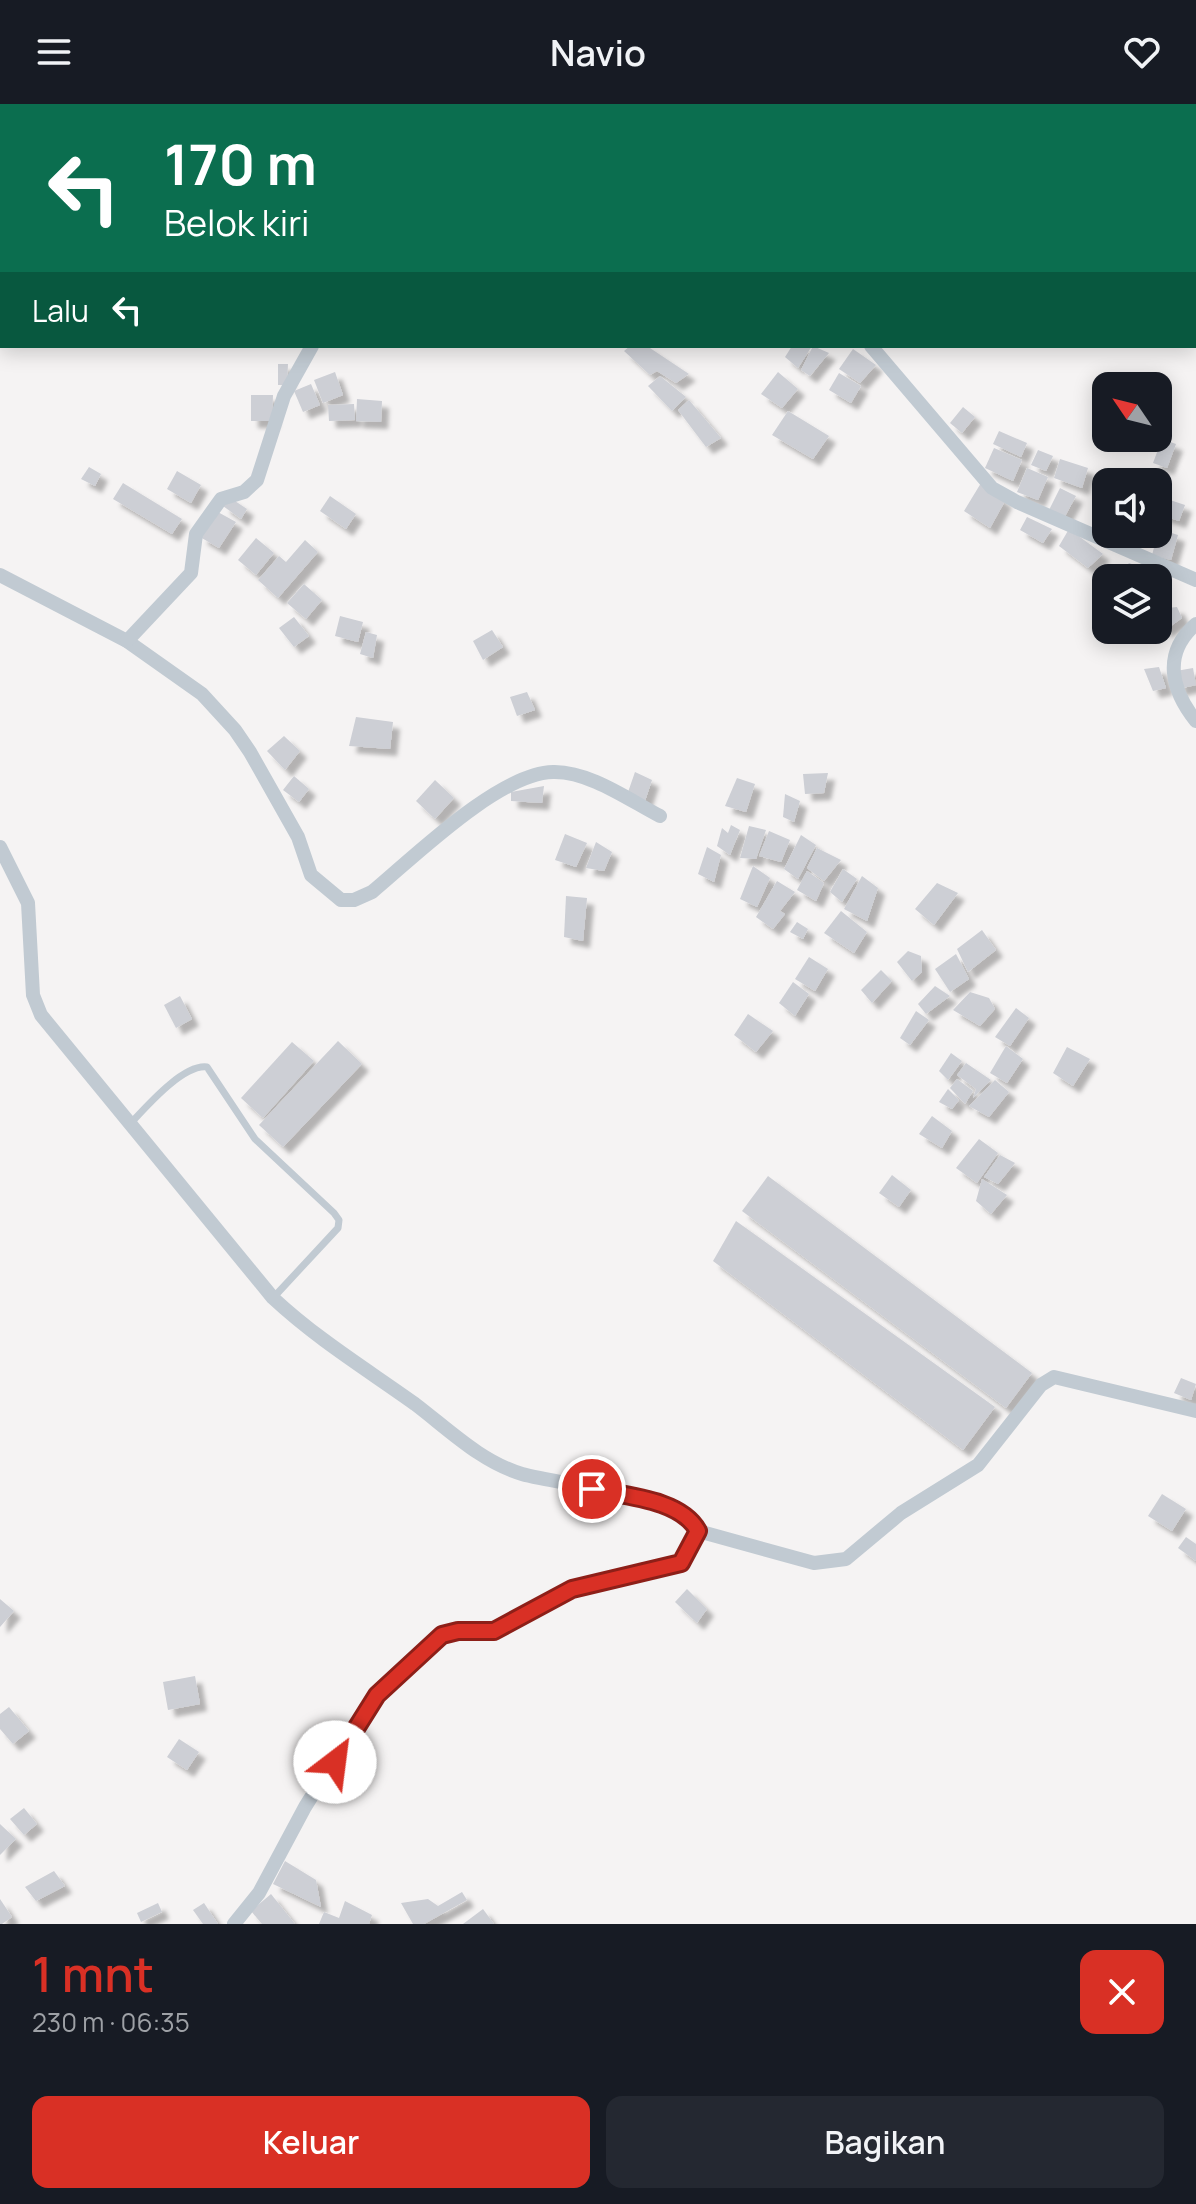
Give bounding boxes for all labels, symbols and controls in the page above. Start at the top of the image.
text: Navio [550,28,646,77]
icon: menu [32,30,76,74]
icon: heart [1120,30,1164,74]
text: 170 m [164,125,317,202]
icon: left [32,136,136,240]
text: Belok kiri [164,198,310,247]
icon: left [105,288,149,332]
text: Lalu [32,290,89,331]
north arrow [1092,372,1172,452]
map controls [1092,372,1172,644]
button: sound [1092,468,1172,548]
button: layers [1092,564,1172,644]
pin [558,1455,626,1523]
icon: arrive [570,1467,614,1511]
position arrow [293,1720,377,1804]
text: 1 mnt [32,1941,154,2006]
button: close [1080,1950,1164,2034]
text: 230 m · 06:35 [32,2004,190,2040]
button: Keluar [32,2096,590,2188]
button: Bagikan [606,2096,1164,2188]

